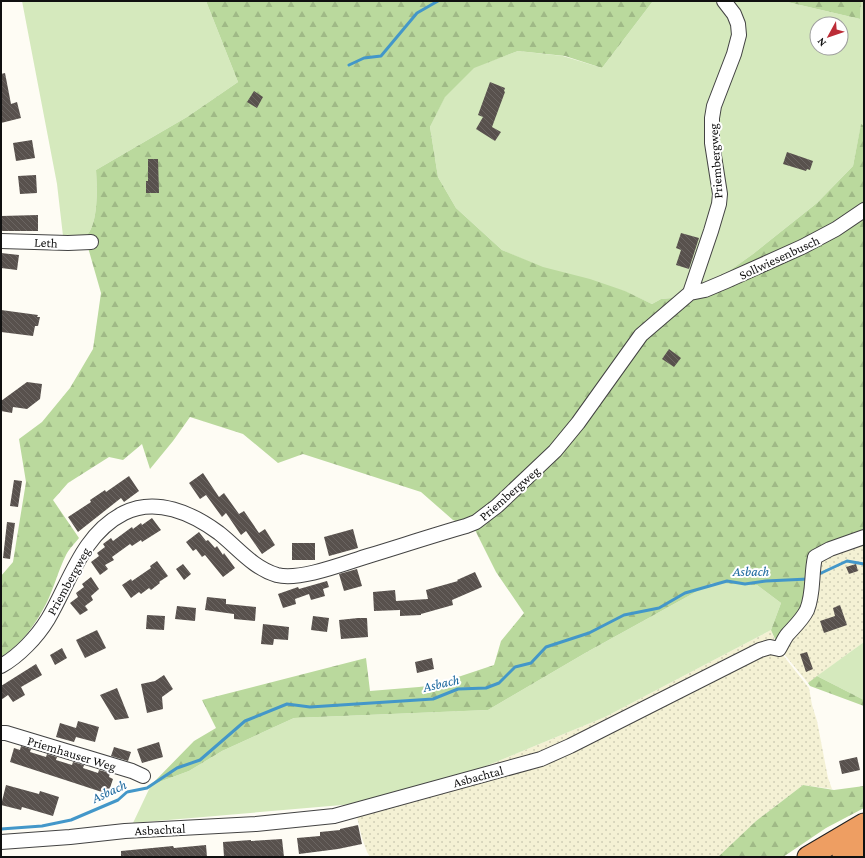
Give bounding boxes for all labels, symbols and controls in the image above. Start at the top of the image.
north arrow [809,16,849,56]
text: N [814,35,828,49]
street label: Priembergweg [705,122,726,199]
street label: Sollwiesenbusch [737,232,822,283]
street label: Leth [34,234,58,251]
street label: Priembergweg [476,463,543,524]
street label: Priembergweg [44,544,94,618]
water label: Asbach [732,563,770,579]
water label: Asbach [420,671,461,695]
street label: Priemhauser Weg [26,733,119,774]
street label: Asbachtal [451,762,505,790]
water label: Asbach [88,776,129,806]
street label: Asbachtal [134,821,187,838]

